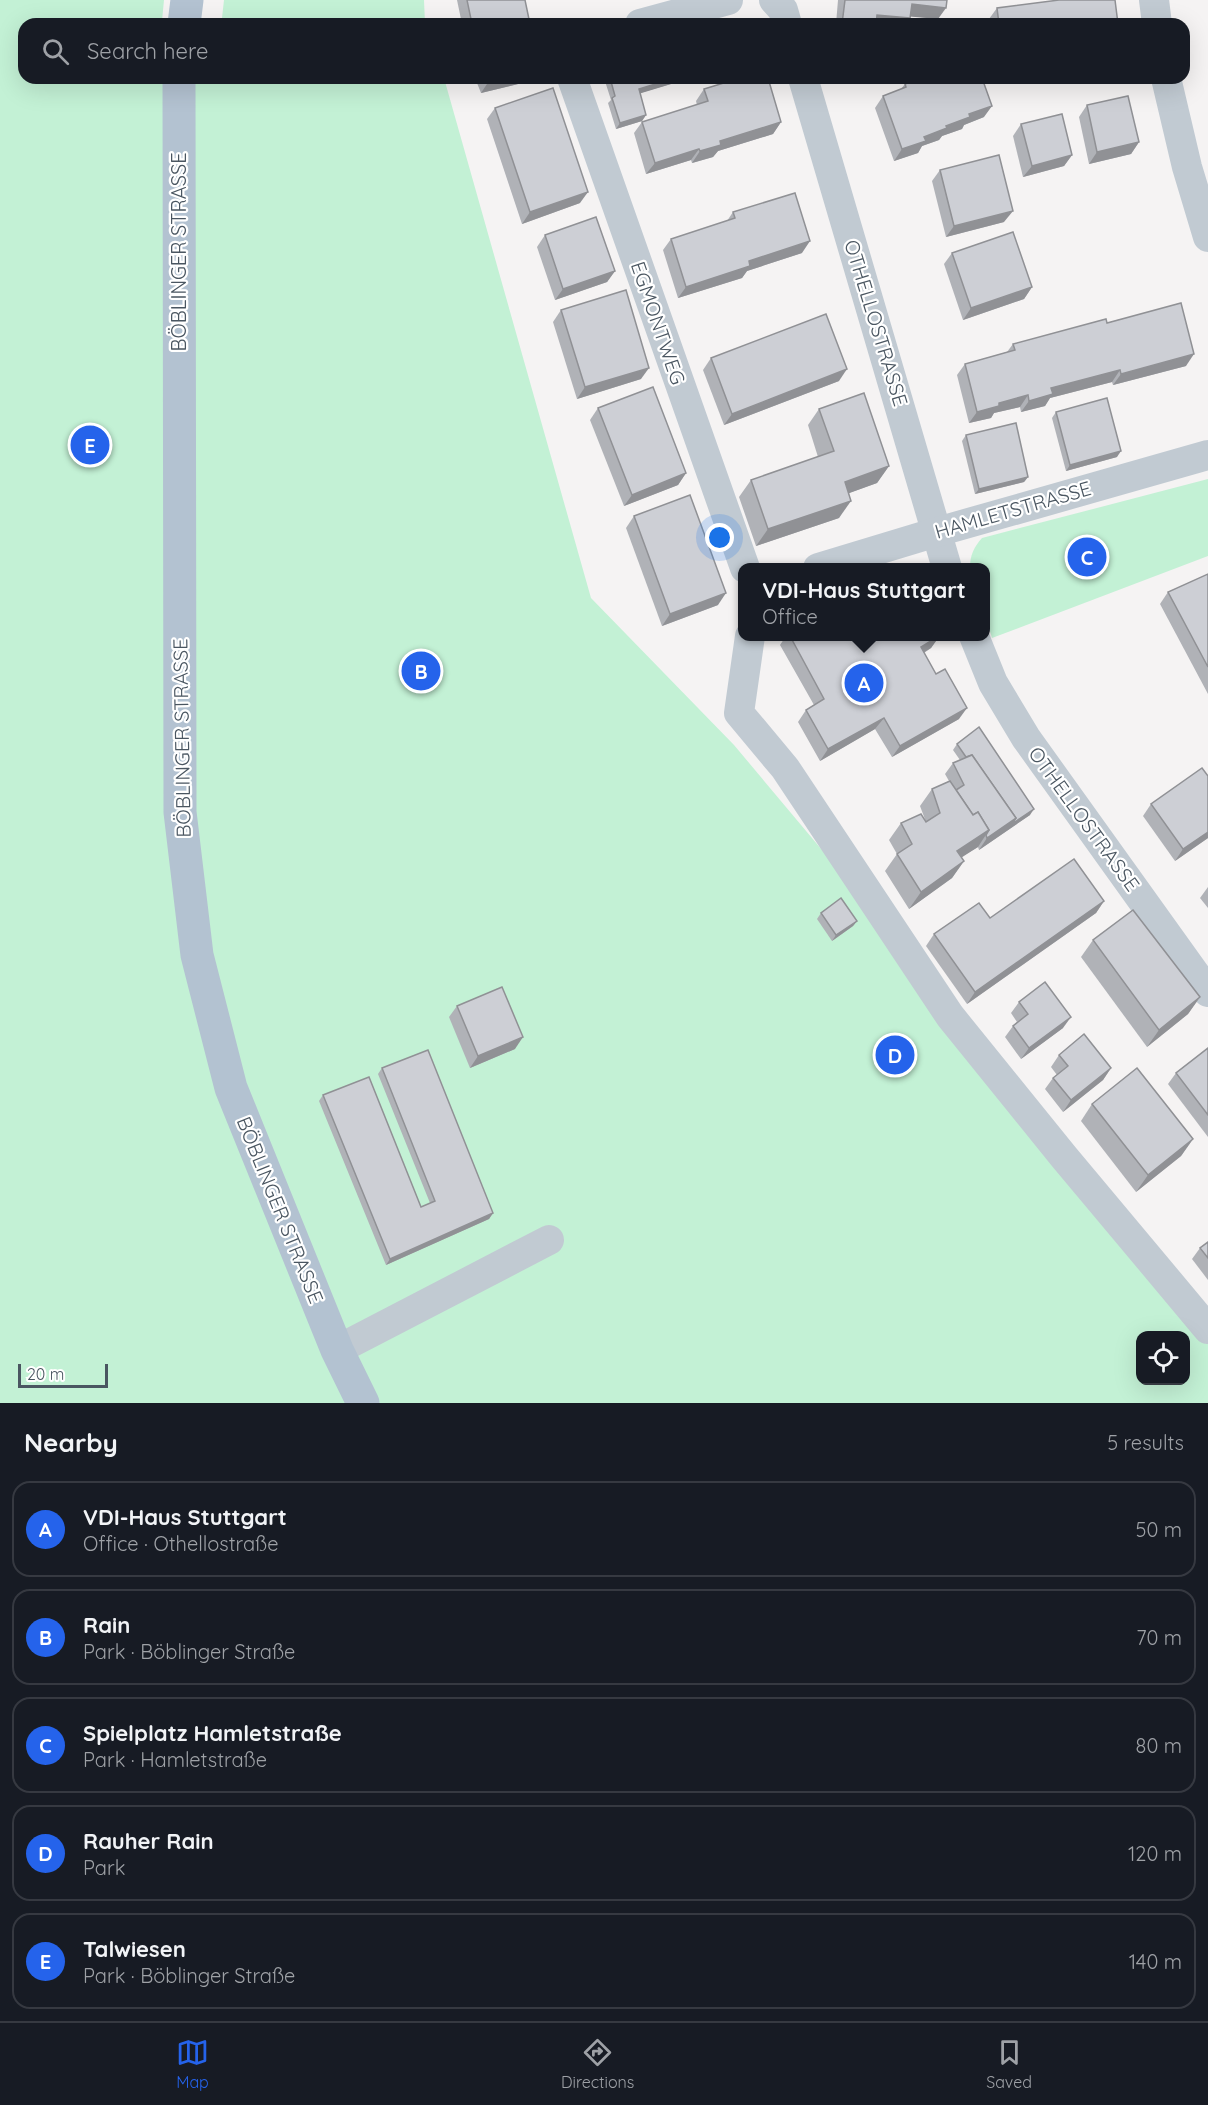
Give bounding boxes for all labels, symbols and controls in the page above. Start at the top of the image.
search box [18,18,1190,84]
icon: search [39,35,72,68]
text: Search here [87,37,208,65]
street label: BÖBLINGER STRASSE [166,152,191,352]
street label: OTHELLOSTRASSE [839,237,914,409]
street label: EGMONTWEG [626,258,691,388]
pin: E [70,422,110,468]
street label: HAMLETSTRASSE [932,475,1094,544]
your location [705,523,734,552]
pin: C [1068,534,1106,580]
popup [738,563,990,641]
text: VDI-Haus Stuttgart [762,576,966,604]
text: Office [762,604,818,629]
street label: BÖBLINGER STRASSE [167,638,196,838]
pin: B [402,648,440,694]
pin: A [844,660,884,706]
street label: OTHELLOSTRASSE [1024,742,1145,896]
pin: D [876,1032,914,1078]
street label: BÖBLINGER STRASSE [232,1113,329,1307]
map controls [1136,1331,1190,1385]
button: locate [1136,1331,1190,1385]
scale bar [18,1361,108,1388]
text: 20 m [27,1364,64,1384]
text: Nearby [24,1426,118,1459]
text: 5 results [1107,1430,1184,1455]
text: VDI-Haus Stuttgart [83,1503,287,1531]
text: A [39,1517,52,1542]
text: 50 m [1136,1517,1182,1542]
text: Office · Othellostraße [83,1531,278,1556]
text: Rain [83,1611,130,1639]
text: B [39,1625,52,1650]
text: 70 m [1136,1625,1182,1650]
text: Park · Böblinger Straße [83,1639,295,1664]
text: Spielplatz Hamletstraße [83,1719,342,1747]
text: C [39,1733,52,1758]
text: 80 m [1136,1733,1182,1758]
text: Park · Hamletstraße [83,1747,267,1772]
text: Rauher Rain [83,1827,214,1855]
text: D [38,1841,53,1866]
text: 120 m [1128,1841,1182,1866]
text: Park [83,1855,125,1880]
text: Talwiesen [83,1935,186,1963]
text: E [40,1949,51,1974]
text: 140 m [1129,1949,1182,1974]
text: Park · Böblinger Straße [83,1963,295,1988]
tab: Map [176,2036,209,2092]
tab: Directions [561,2036,634,2092]
tab: Saved [986,2036,1032,2092]

